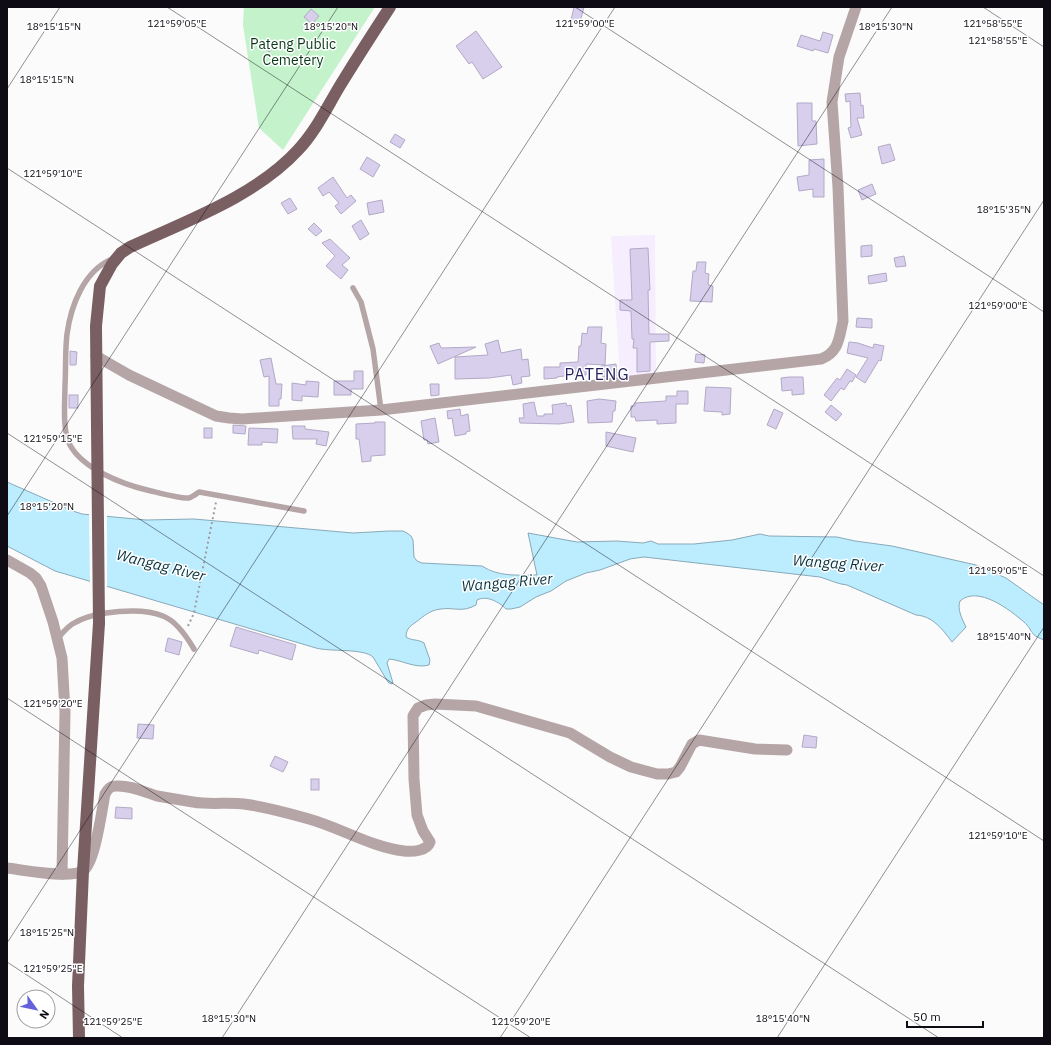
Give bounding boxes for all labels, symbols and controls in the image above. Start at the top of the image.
text: 121°59'05"E [147,17,207,30]
text: 121°59'00"E [555,17,615,30]
text: 121°58'55"E [963,17,1023,30]
text: 18°15'15"N [27,20,81,33]
text: 18°15'20"N [304,20,358,33]
text: 18°15'30"N [859,20,913,33]
text: 121°58'55"E [968,34,1028,47]
park label: Pateng Public Cemetery [250,35,336,69]
text: 18°15'15"N [20,73,74,86]
text: 121°59'10"E [23,167,83,180]
text: 18°15'35"N [977,203,1031,216]
text: 121°59'00"E [968,299,1028,312]
district label: PATENG [564,364,630,384]
text: 121°59'15"E [23,432,83,445]
text: 18°15'20"N [20,500,74,513]
water label: Wangag River [115,545,208,585]
water label: Wangag River [792,550,885,576]
text: 121°59'05"E [968,564,1028,577]
water label: Wangag River [461,569,554,595]
text: 18°15'40"N [977,630,1031,643]
text: 121°59'20"E [23,697,83,710]
text: 121°59'10"E [968,829,1028,842]
text: 18°15'25"N [20,926,74,939]
text: 121°59'25"E [23,962,83,975]
north arrow [16,989,56,1029]
scale bar [907,1003,983,1029]
text: N [36,1007,52,1022]
text: 50 m [913,1009,941,1024]
text: 18°15'30"N [202,1012,256,1025]
text: 18°15'40"N [756,1012,810,1025]
text: 121°59'25"E [83,1015,143,1028]
text: 121°59'20"E [491,1015,551,1028]

